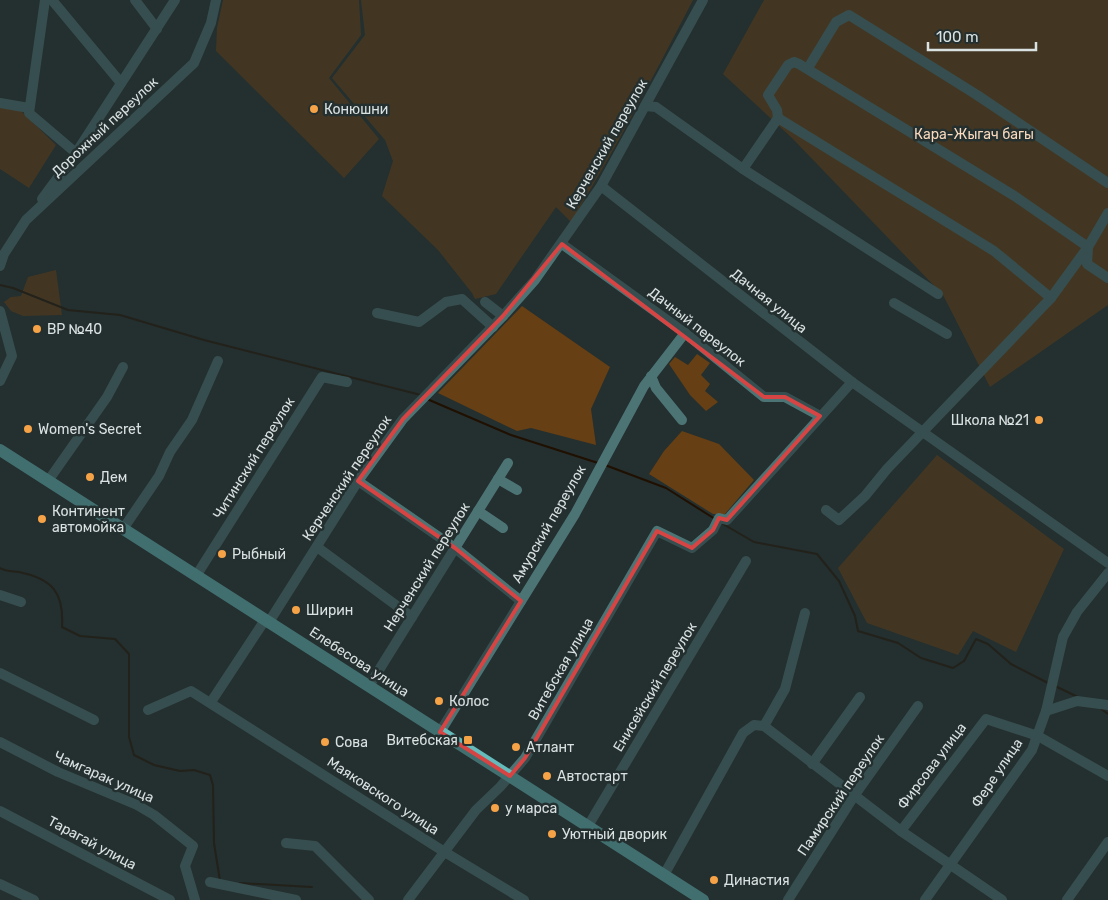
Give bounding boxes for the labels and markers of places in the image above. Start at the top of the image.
place label: Конюшни [324,101,388,118]
marker: Конюшни [308,103,320,115]
place label: BP №40 [47,321,102,338]
marker: BP №40 [31,323,43,335]
place label: Школа №21 [951,412,1029,429]
marker: Школа №21 [1033,414,1045,426]
place label: Women's Secret [38,421,142,438]
marker: Women's Secret [22,423,34,435]
place label: Дем [100,469,127,486]
marker: Дем [84,471,96,483]
place label: Континент автомойка [52,503,125,536]
marker: Континент автомойка [36,513,48,525]
place label: Рыбный [232,546,286,563]
marker: Рыбный [216,548,228,560]
place label: Ширин [306,602,353,619]
marker: Ширин [290,604,302,616]
place label: Колос [449,693,490,710]
marker: Колос [433,695,445,707]
place label: Витебская [386,732,458,749]
place label: Сова [335,734,368,751]
marker: Витебская [462,734,474,746]
marker: Сова [319,736,331,748]
place label: Атлант [526,739,574,756]
marker: Атлант [510,741,522,753]
place label: Автостарт [557,768,628,785]
marker: Автостарт [541,770,553,782]
place label: у марса [505,800,557,817]
marker: у марса [489,802,501,814]
place label: Уютный дворик [562,826,668,843]
marker: Уютный дворик [546,828,558,840]
place label: Династия [724,872,790,889]
marker: Династия [708,874,720,886]

